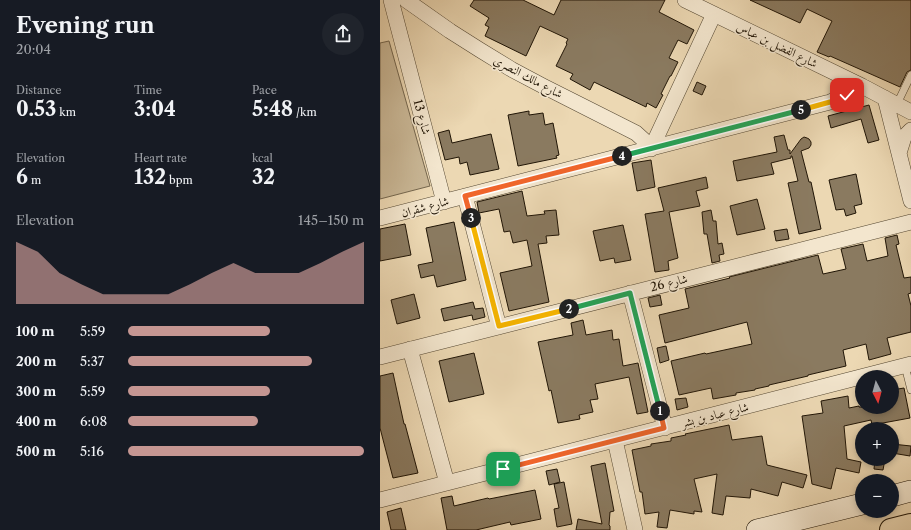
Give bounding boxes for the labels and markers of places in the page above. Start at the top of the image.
pin [830,78,864,112]
pin: 5 [791,100,811,120]
pin: 4 [612,146,632,166]
pin: 3 [461,208,481,228]
pin: 2 [559,299,579,319]
pin: 1 [650,401,670,421]
pin [486,452,520,486]

